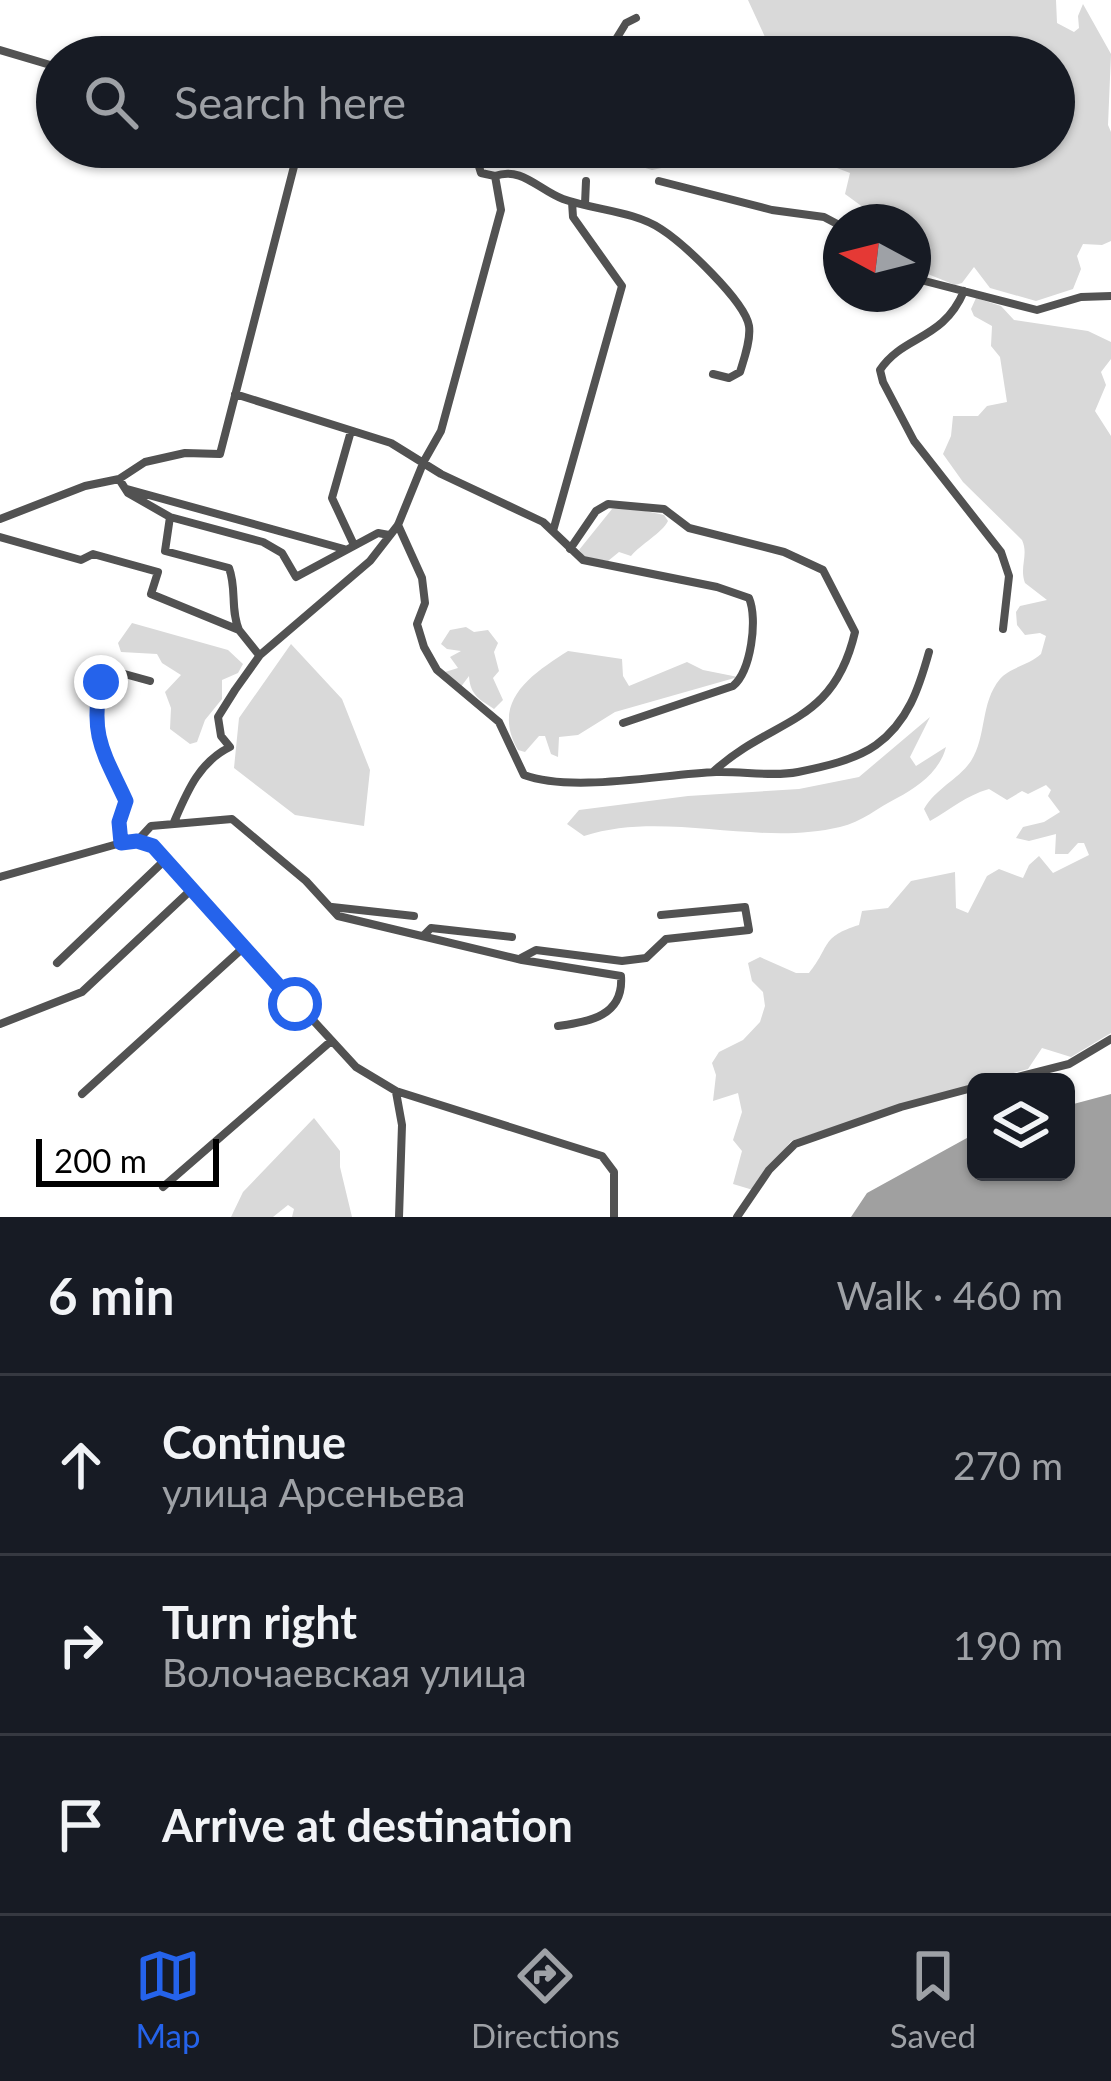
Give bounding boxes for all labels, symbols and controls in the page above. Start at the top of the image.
search box [36,36,1075,168]
icon: search [78,69,144,135]
text: Search here [174,75,406,129]
north arrow [823,204,931,312]
route end [74,655,128,709]
route start [268,977,322,1031]
map controls [967,1073,1075,1181]
button: layers [967,1073,1075,1181]
scale bar [36,1133,219,1186]
text: 200 m [54,1140,147,1180]
text: 6 min [48,1265,174,1326]
text: Walk · 460 m [836,1272,1063,1318]
text: Continue [162,1415,346,1469]
icon: ahead [48,1432,114,1498]
text: 270 m [953,1442,1063,1488]
text: улица Арсеньева [162,1469,465,1515]
text: Turn right [162,1595,357,1649]
icon: right [48,1612,114,1678]
text: 190 m [953,1622,1063,1668]
text: Волочаевская улица [162,1649,527,1695]
icon: arrive [48,1792,114,1858]
text: Arrive at destination [162,1798,573,1852]
tab: Map [135,1943,201,2055]
tab: Directions [471,1943,620,2055]
tab: Saved [890,1943,976,2055]

